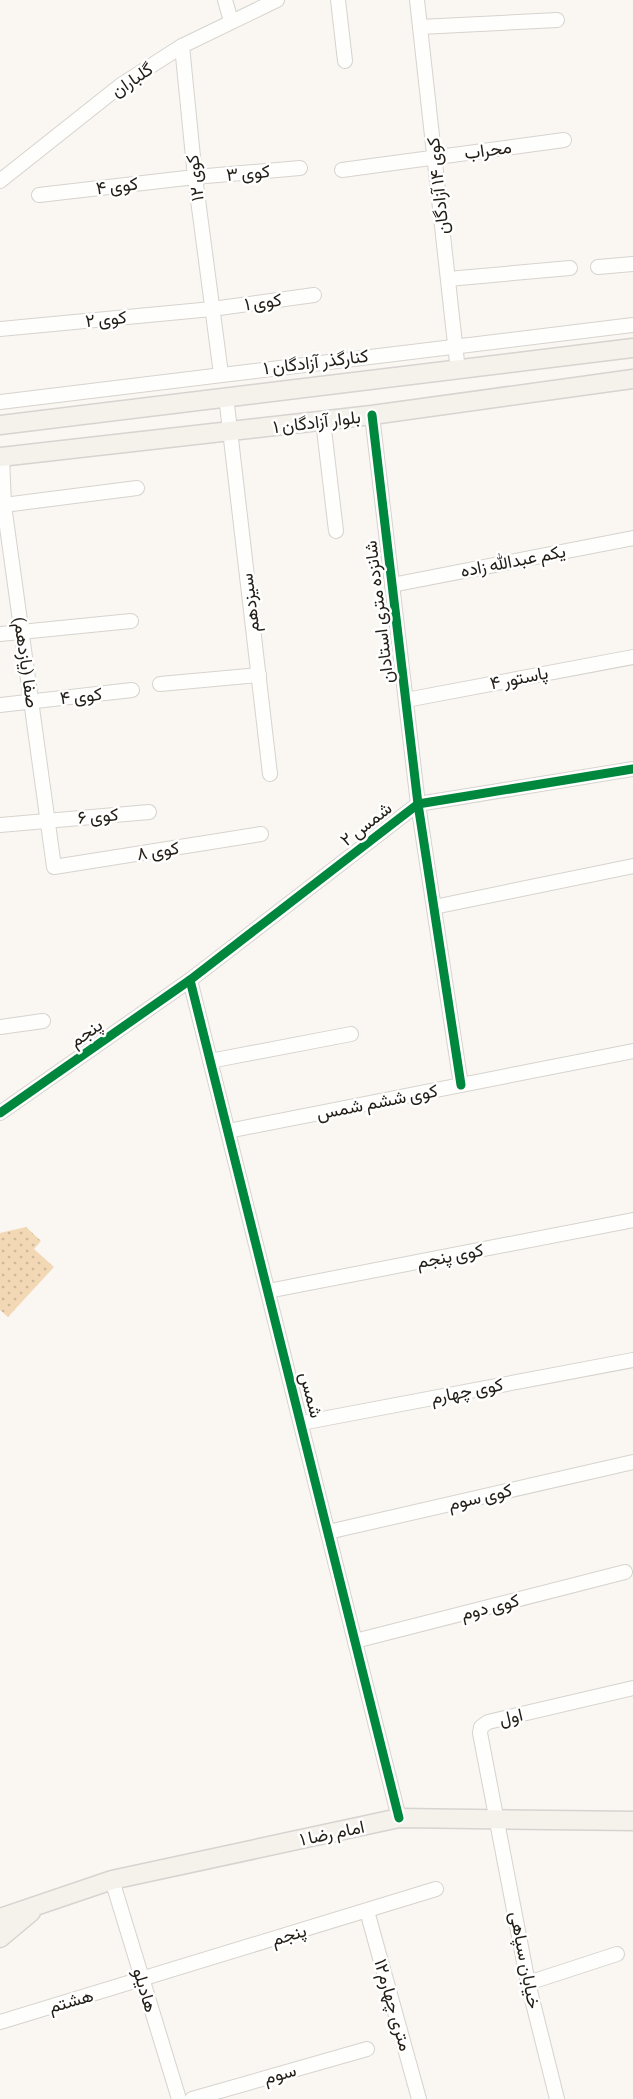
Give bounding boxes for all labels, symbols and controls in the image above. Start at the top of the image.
street label: گلباران [107,59,157,102]
street label: کوی ۱۴ آزادگان [423,136,454,236]
street label: محراب [463,137,513,164]
street label: کوی ۱۲ [182,153,209,202]
street label: کوی ۳ [225,161,271,186]
street label: کوی ۴ [95,173,139,200]
street label: کوی ۱ [243,290,283,315]
street label: کوی ۲ [84,307,128,332]
street label: کنارگذر آزادگان ۱ [262,346,370,379]
street label: بلوار آزادگان ۱ [272,407,362,438]
street label: شانزده متری استادان [360,539,399,685]
street label: یکم عبدالله زاده [458,540,568,583]
street label: سیزدهم [236,572,266,634]
street label: صفا (یازدهم) [8,615,42,709]
street label: پاستور ۴ [488,663,550,695]
street label: کوی ۴ [59,684,103,709]
street label: شمس ۲ [336,798,396,851]
street label: کوی ۶ [77,804,119,829]
street label: کوی ۸ [135,838,181,865]
street label: پنجم [66,1015,107,1053]
street label: کوی ششم شمس [315,1080,440,1126]
street label: کوی پنجم [415,1240,485,1274]
street label: شمس [295,1370,326,1420]
street label: کوی چهارم [429,1374,505,1410]
street label: کوی سوم [446,1480,514,1516]
street label: کوی دوم [459,1590,522,1626]
street label: اول [497,1705,525,1730]
street label: امام رضا ۱ [298,1816,367,1852]
street label: خیابان سپاهی [504,1910,544,2011]
street label: پنجم [269,1920,309,1952]
street label: ۱۲متری چهارم [368,1957,416,2054]
street label: هادیلو [128,1965,161,2015]
street label: هشتم [46,1985,96,2019]
street label: سوم [261,2060,299,2090]

